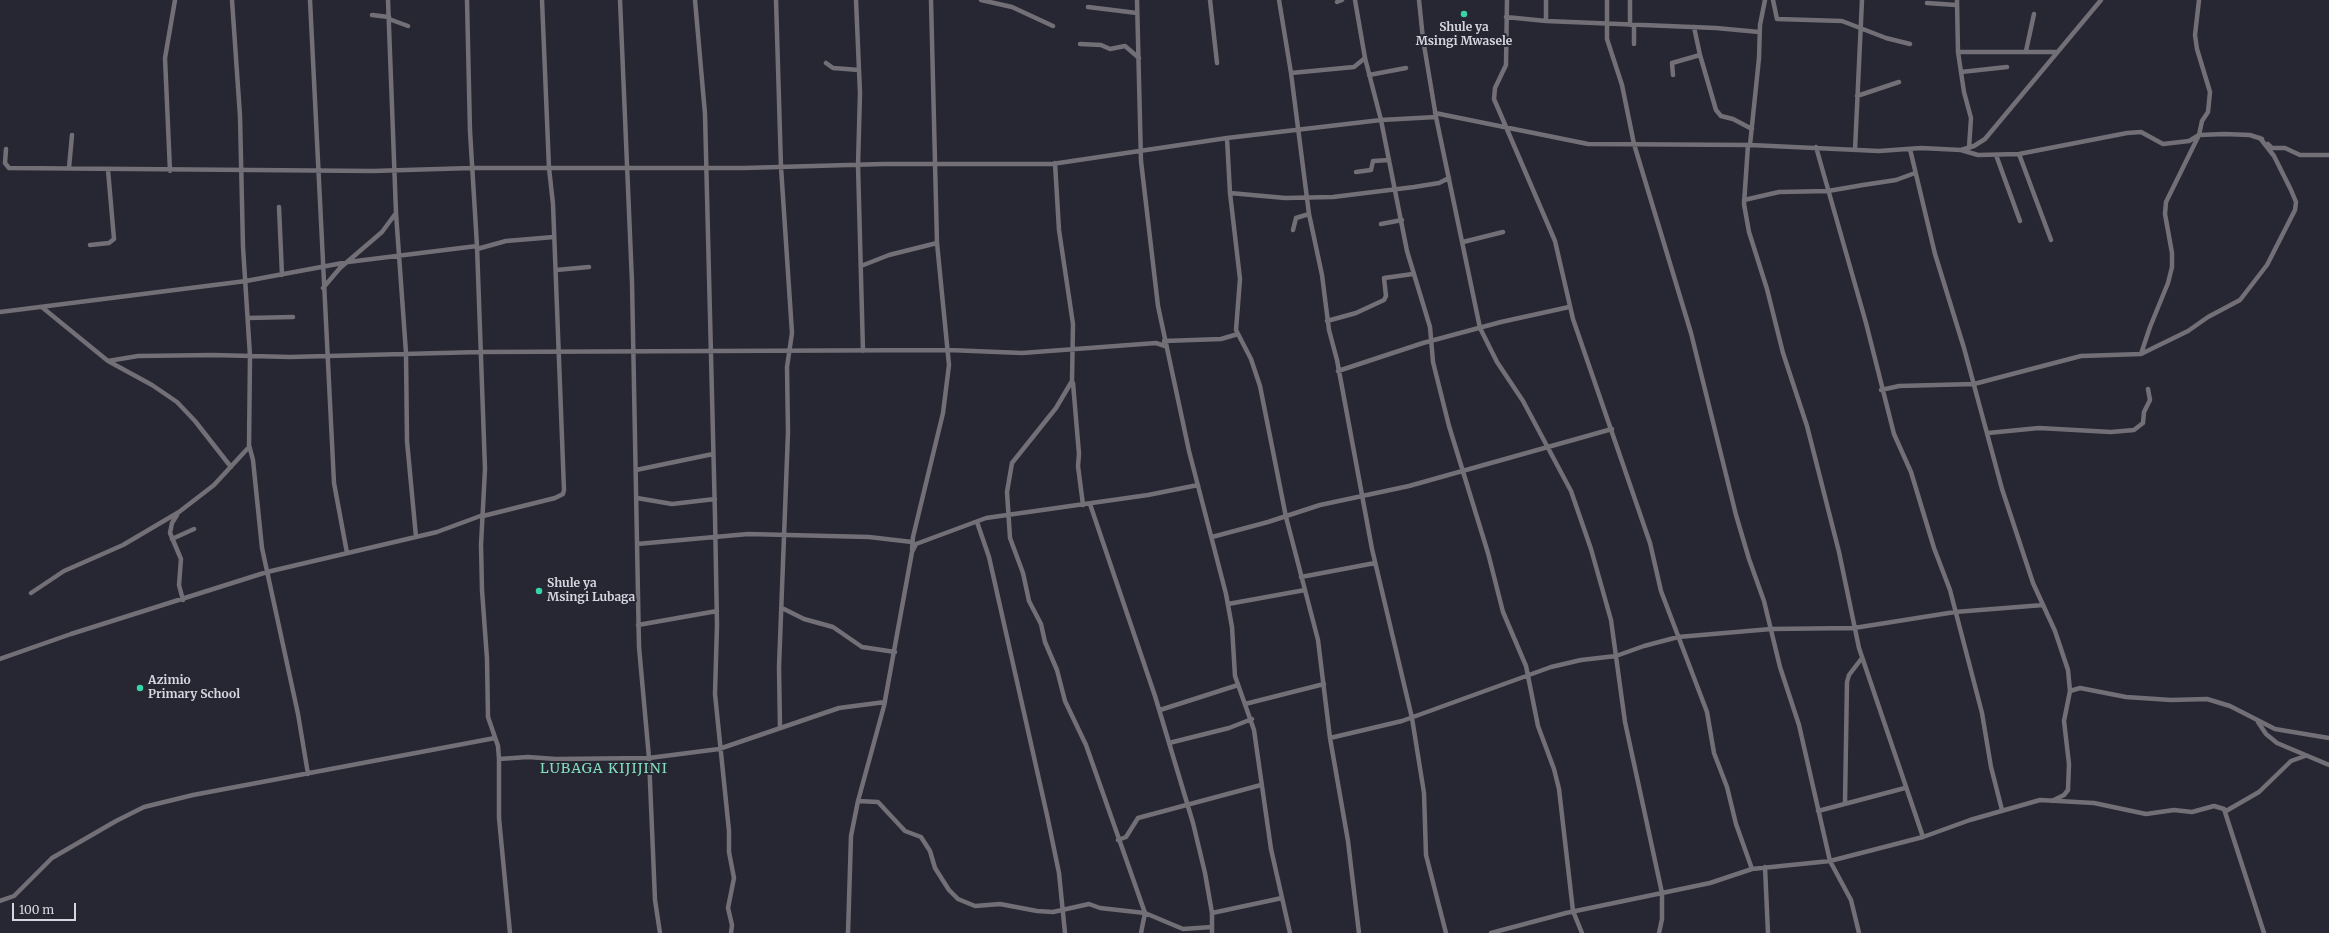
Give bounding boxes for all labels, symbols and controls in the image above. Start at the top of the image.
marker: Shule ya Msingi Mwasele [1459,9,1469,19]
place label: Shule ya Msingi Mwasele [1416,21,1512,49]
place label: Shule ya Msingi Lubaga [547,577,635,605]
marker: Shule ya Msingi Lubaga [534,586,544,596]
place label: Azimio Primary School [148,674,240,702]
marker: Azimio Primary School [135,683,145,693]
district label: LUBAGA KIJIJINI [540,761,668,777]
scale bar [14,895,78,921]
text: 100 m [19,902,54,917]

